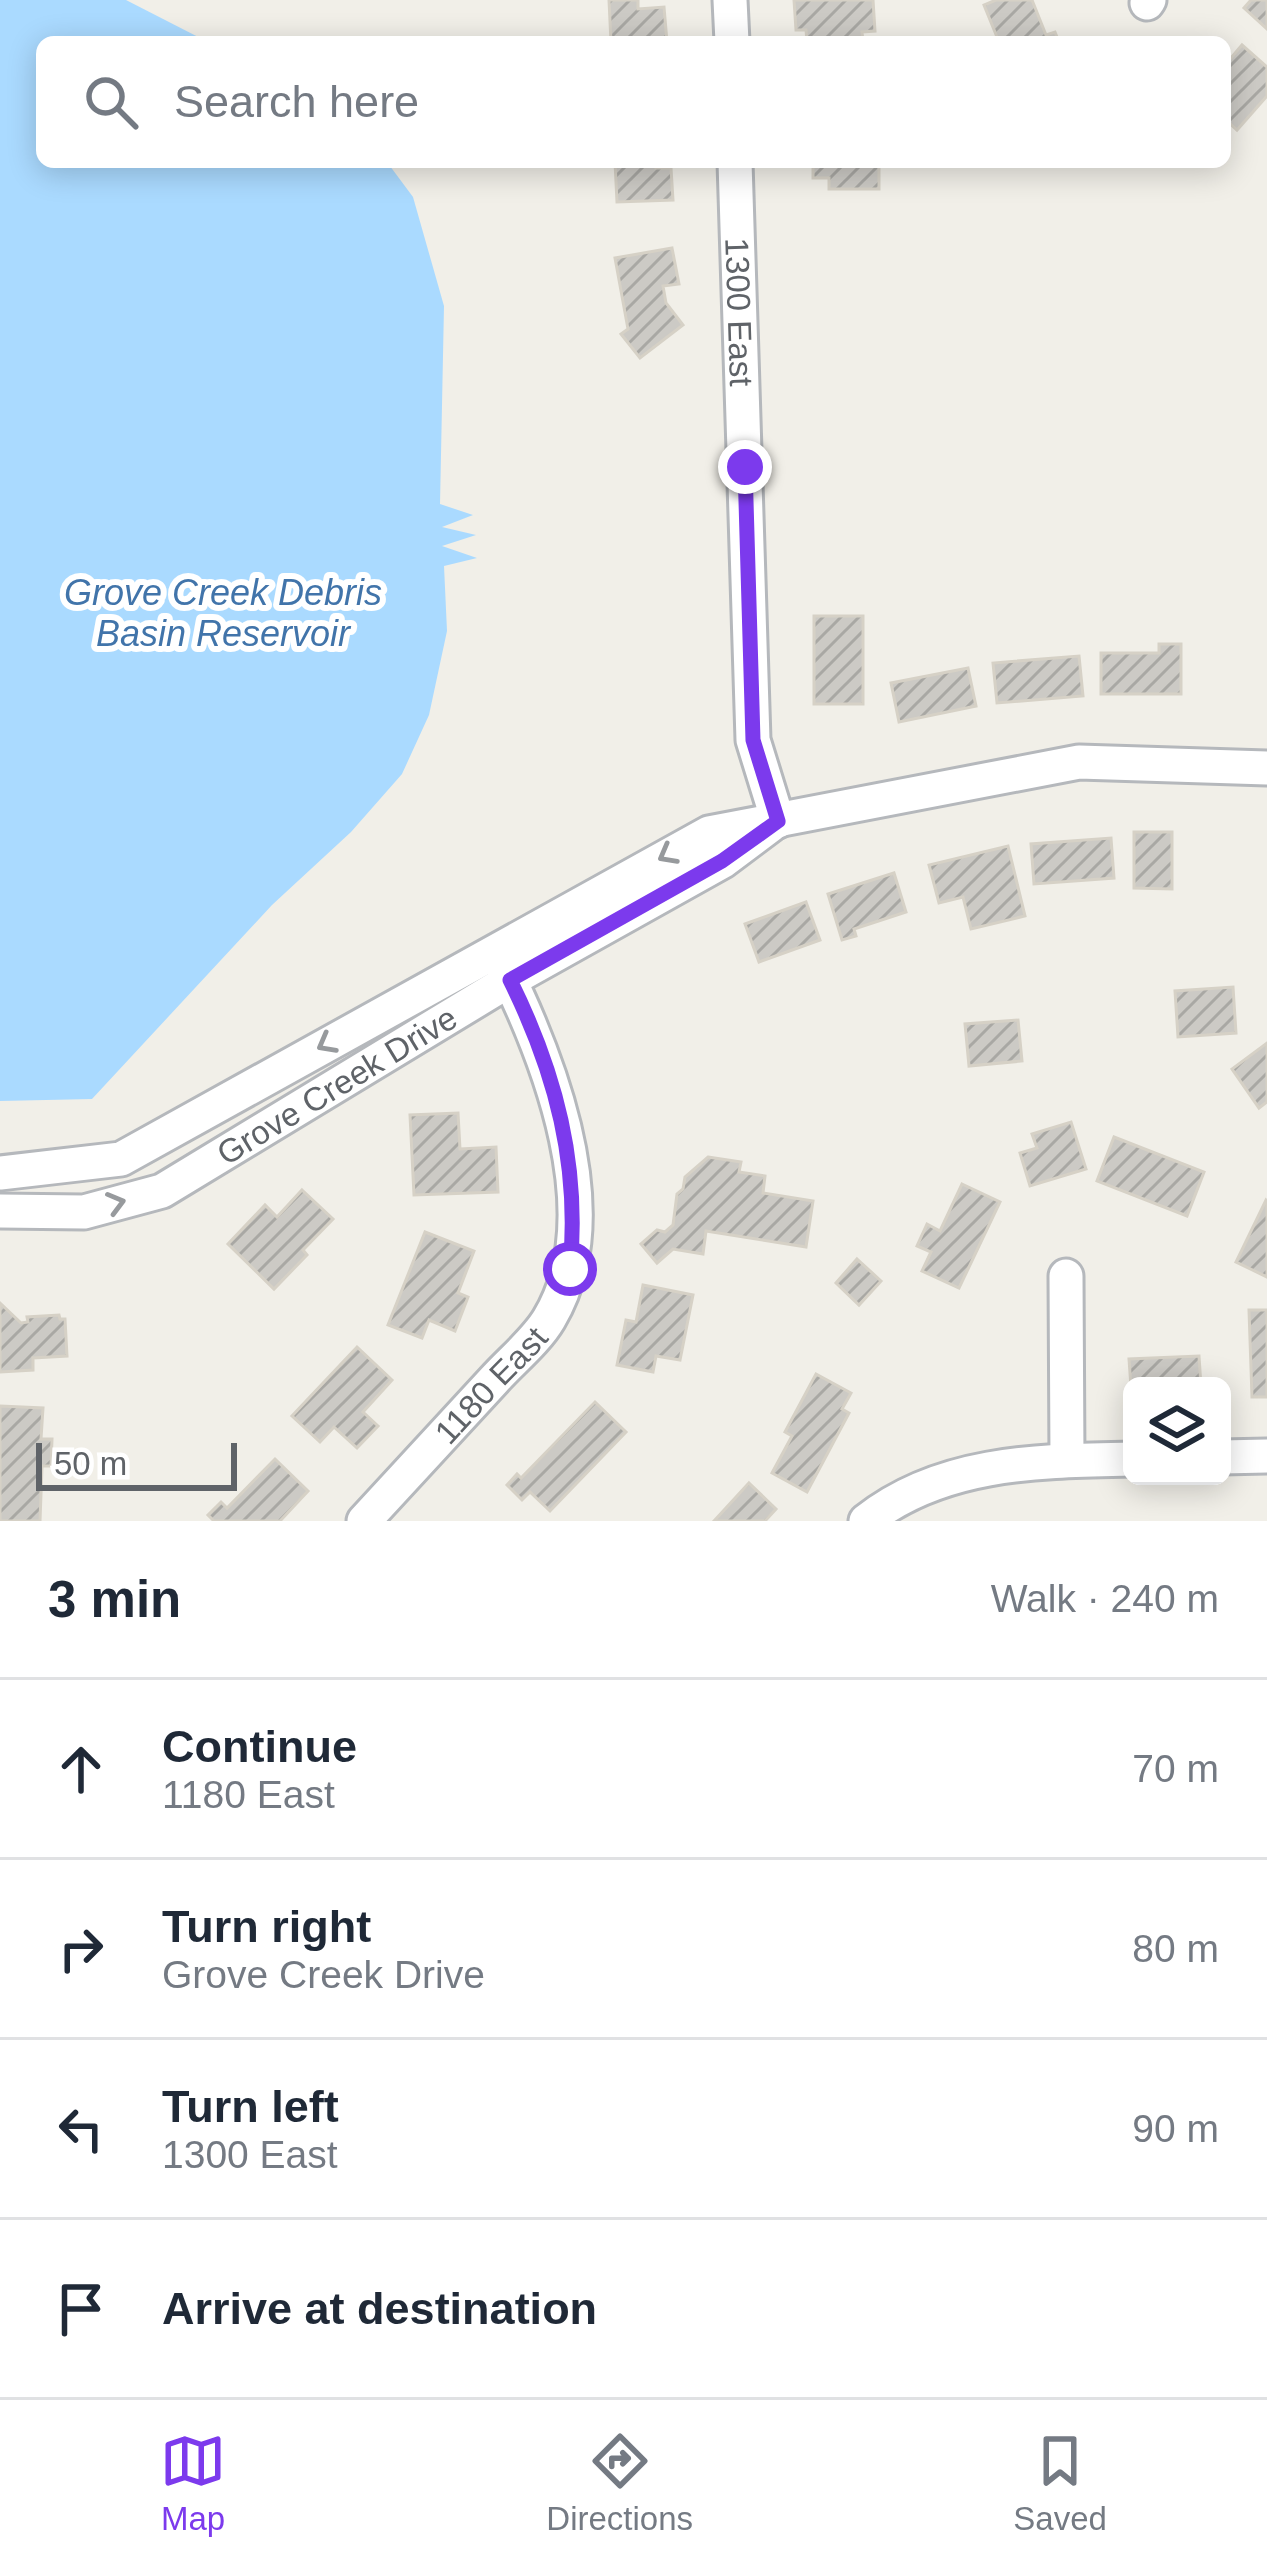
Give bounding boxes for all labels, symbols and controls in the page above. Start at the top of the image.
search box [36,36,1231,168]
icon: search [78,69,144,135]
text: Search here [174,76,419,127]
street label: 1300 East [719,237,760,387]
route end [718,440,772,494]
water label: Grove Creek Debris Basin Reservoir [64,572,382,654]
one-way arrow [659,841,680,864]
street label: Grove Creek Drive [210,998,463,1172]
one-way arrow [318,1030,339,1053]
one-way arrow [105,1193,126,1218]
route start [543,1242,597,1296]
street label: 1180 East [427,1319,555,1451]
map controls [1123,1377,1231,1485]
button: layers [1123,1377,1231,1485]
scale bar [36,1437,237,1490]
text: 50 m [54,1445,127,1482]
text: 3 min [48,1571,181,1628]
text: Walk · 240 m [991,1577,1219,1620]
text: Continue [162,1721,357,1772]
icon: ahead [48,1736,114,1802]
text: 70 m [1132,1747,1219,1790]
text: 1180 East [162,1773,335,1816]
text: Turn right [162,1901,371,1952]
icon: right [48,1916,114,1982]
text: 80 m [1132,1927,1219,1970]
text: Grove Creek Drive [162,1953,485,1996]
text: Turn left [162,2081,339,2132]
icon: left [48,2096,114,2162]
text: 90 m [1132,2107,1219,2150]
text: 1300 East [162,2133,338,2176]
icon: arrive [48,2276,114,2342]
text: Arrive at destination [162,2283,597,2334]
tab: Map [160,2428,226,2538]
tab: Directions [546,2428,693,2538]
tab: Saved [1013,2428,1107,2538]

